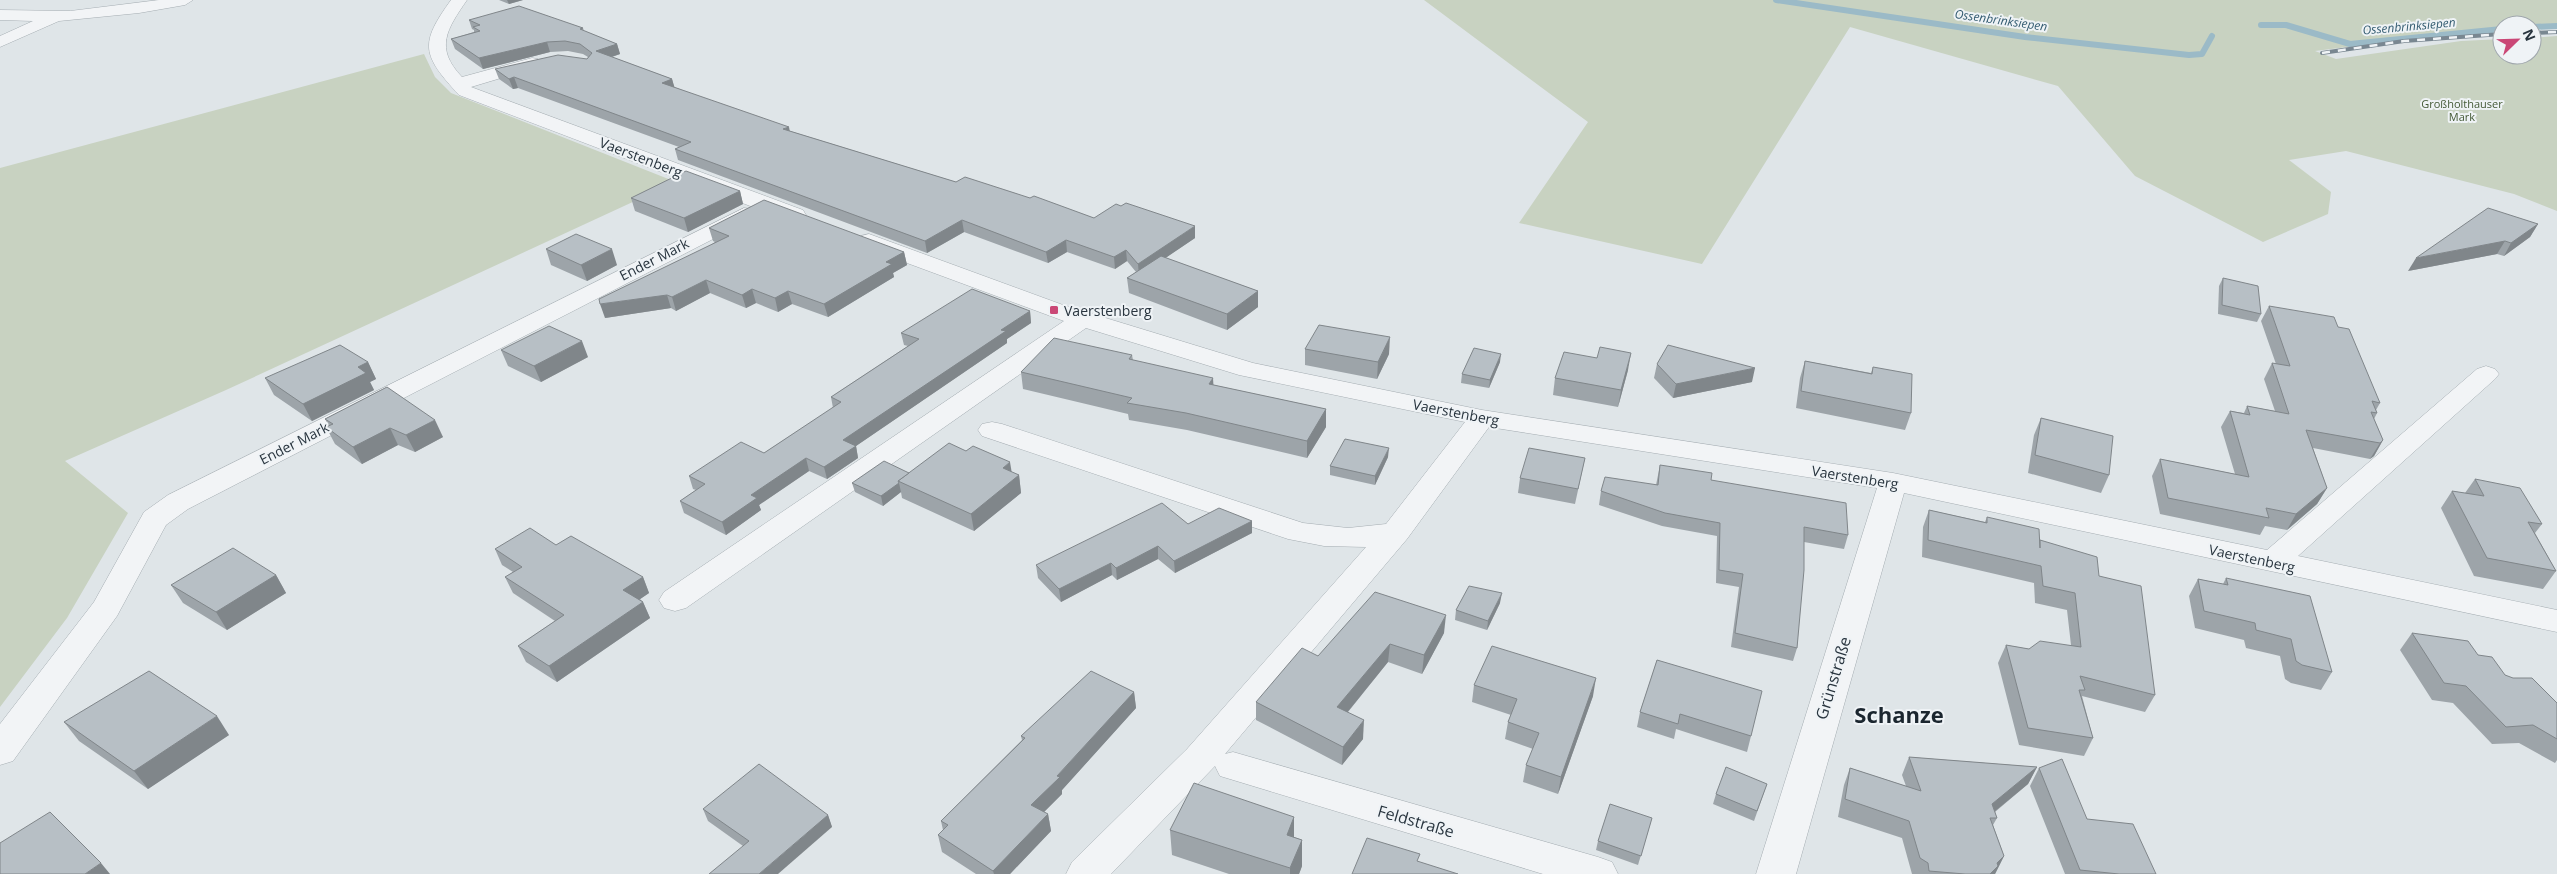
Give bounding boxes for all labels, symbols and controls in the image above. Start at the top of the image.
water label: Ossenbrinksiepen [1954,5,2048,35]
water label: Ossenbrinksiepen [2362,13,2456,39]
north arrow [2492,15,2542,65]
text: N [2518,26,2540,44]
park label: Großholthauser Mark [2421,96,2503,124]
street label: Vaerstenberg [597,132,686,182]
street label: Ender Mark [616,233,693,285]
place label: Vaerstenberg [1064,301,1152,320]
marker: Vaerstenberg [1048,304,1060,316]
street label: Vaerstenberg [1411,394,1501,430]
street label: Ender Mark [256,417,333,469]
street label: Vaerstenberg [1810,461,1900,493]
street label: Vaerstenberg [2207,540,2297,576]
street label: Grünstraße [1810,634,1856,722]
district label: Schanze [1854,699,1944,729]
street label: Feldstraße [1375,800,1457,842]

